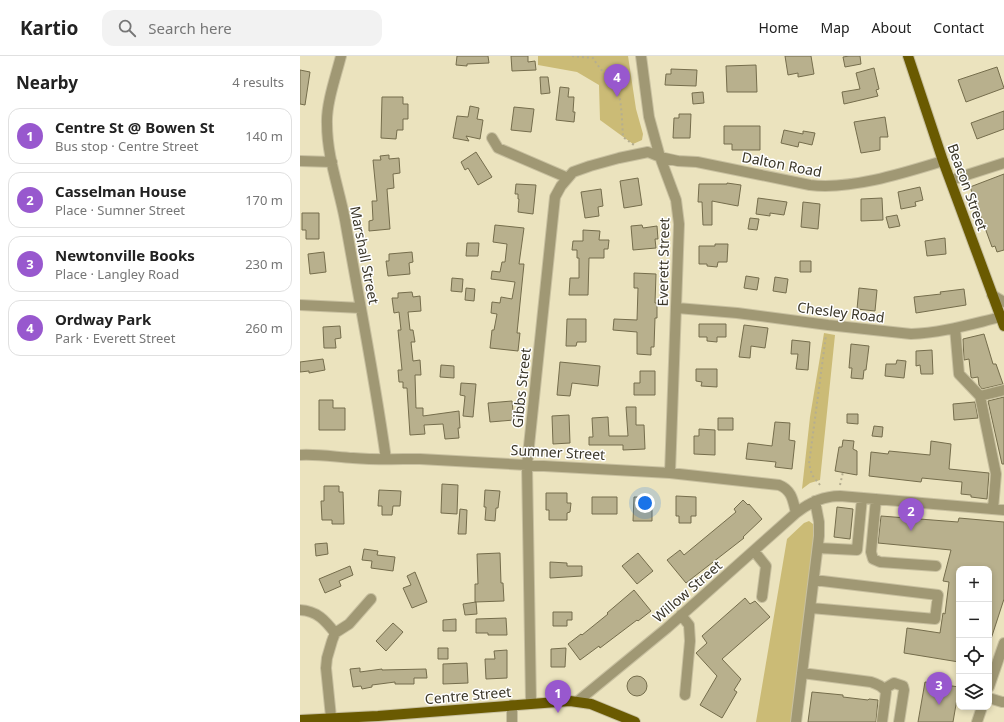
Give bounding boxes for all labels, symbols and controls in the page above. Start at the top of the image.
search box [102,10,382,46]
text: Kartio [20,15,78,41]
icon: search [116,17,138,39]
text: Search here [148,18,232,38]
text: Home [759,18,798,37]
text: Map [820,18,850,37]
text: About [872,18,911,37]
text: Contact [933,18,984,37]
pin: 4 [604,64,630,97]
text: Nearby [16,71,78,94]
text: 4 results [232,73,284,91]
text: Centre St @ Bowen St [55,117,214,137]
text: 1 [26,127,34,145]
text: 140 m [245,127,283,145]
text: Bus stop · Centre Street [55,137,199,155]
street label: Beacon Street [943,141,993,233]
street label: Dalton Road [740,147,824,181]
text: Casselman House [55,181,186,201]
text: 2 [26,191,34,209]
text: 170 m [245,191,283,209]
text: Place · Sumner Street [55,201,185,219]
street label: Marshall Street [346,204,384,306]
street label: Everett Street [653,217,673,307]
text: Newtonville Books [55,245,195,265]
text: 3 [26,255,34,273]
text: 230 m [245,255,283,273]
text: Place · Langley Road [55,265,179,283]
street label: Chesley Road [796,297,886,327]
text: Ordway Park [55,309,151,329]
text: 4 [26,319,34,337]
text: 260 m [245,319,283,337]
text: Park · Everett Street [55,329,175,347]
street label: Gibbs Street [507,347,535,429]
street label: Sumner Street [510,440,606,464]
your location [635,493,655,513]
pin: 2 [898,498,924,531]
street label: Willow Street [648,556,726,626]
map controls [956,566,992,710]
button: + [956,566,992,602]
button: − [956,602,992,638]
button: locate [956,638,992,674]
pin: 3 [926,672,952,705]
button: layers [956,674,992,710]
pin: 1 [545,680,571,713]
street label: Centre Street [424,682,512,708]

